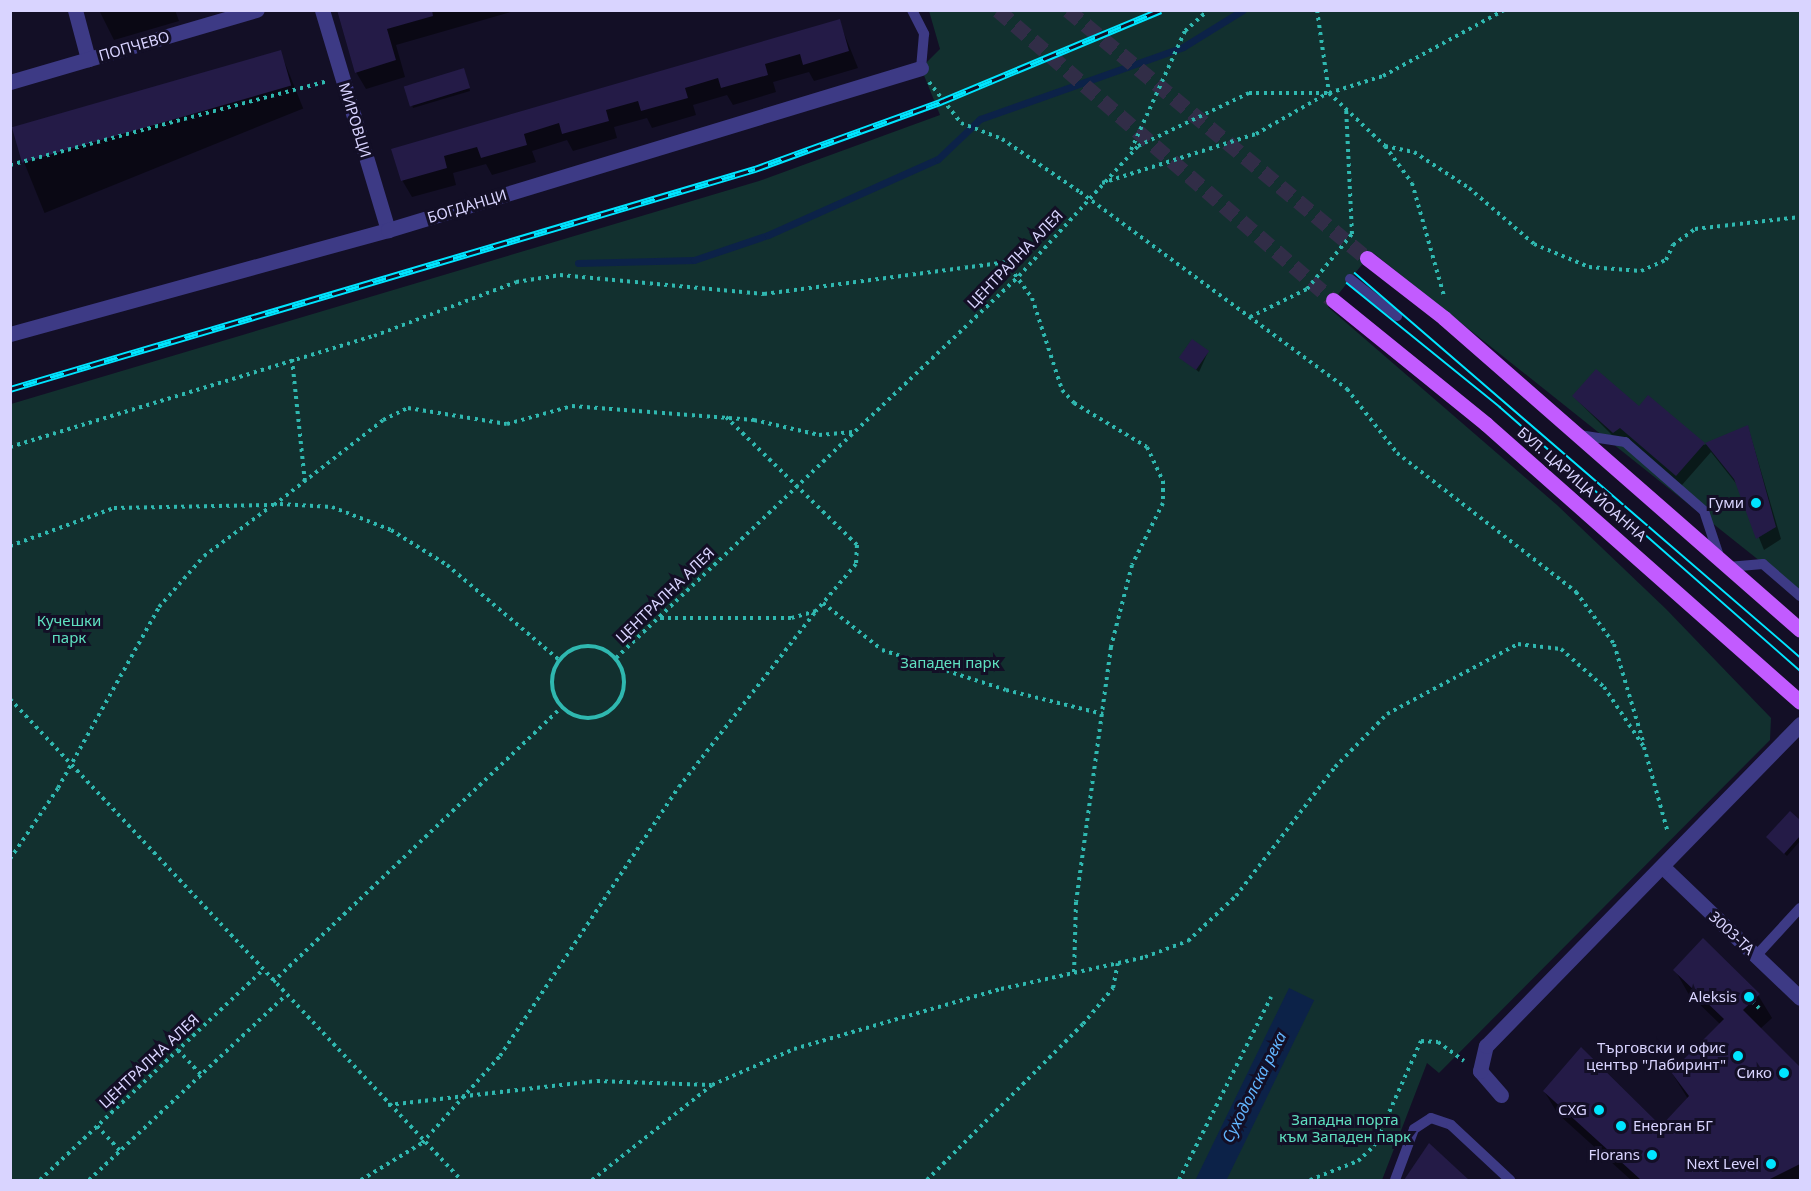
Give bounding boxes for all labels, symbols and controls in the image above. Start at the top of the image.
street label: ПОПЧЕВО [96,27,172,65]
street label: МИРОВЦИ [335,80,375,160]
street label: БОГДАНЦИ [425,185,509,227]
street label: ЦЕНТРАЛНА АЛЕЯ [963,206,1067,312]
street label: БУЛ. ЦАРИЦА ЙОАННА [1514,423,1650,545]
place label: Гуми [1708,494,1744,512]
marker: Гуми [1749,496,1763,510]
street label: ЦЕНТРАЛНА АЛЕЯ [612,543,718,647]
park label: Кучешки парк [37,611,101,646]
park label: Западен парк [900,654,1000,672]
street label: 3003-ТА [1706,908,1758,958]
place label: Aleksis [1689,988,1737,1006]
marker: Aleksis [1742,990,1756,1004]
street label: ЦЕНТРАЛНА АЛЕЯ [95,1010,203,1112]
water label: Суходолска река [1218,1028,1290,1146]
place label: Търговски и офис център "Лабиринт" [1586,1038,1726,1073]
marker: Търговски и офис център "Лабиринт" [1731,1049,1745,1063]
place label: Сико [1737,1064,1772,1082]
marker: Сико [1777,1066,1791,1080]
place label: CXG [1558,1101,1587,1119]
marker: CXG [1592,1103,1606,1117]
park label: Западна порта към Западен парк [1279,1110,1411,1145]
place label: Енерган БГ [1633,1117,1713,1135]
marker: Енерган БГ [1614,1119,1628,1133]
place label: Florans [1589,1146,1640,1164]
marker: Florans [1645,1148,1659,1162]
place label: Next Level [1686,1155,1759,1173]
marker: Next Level [1764,1157,1778,1171]

